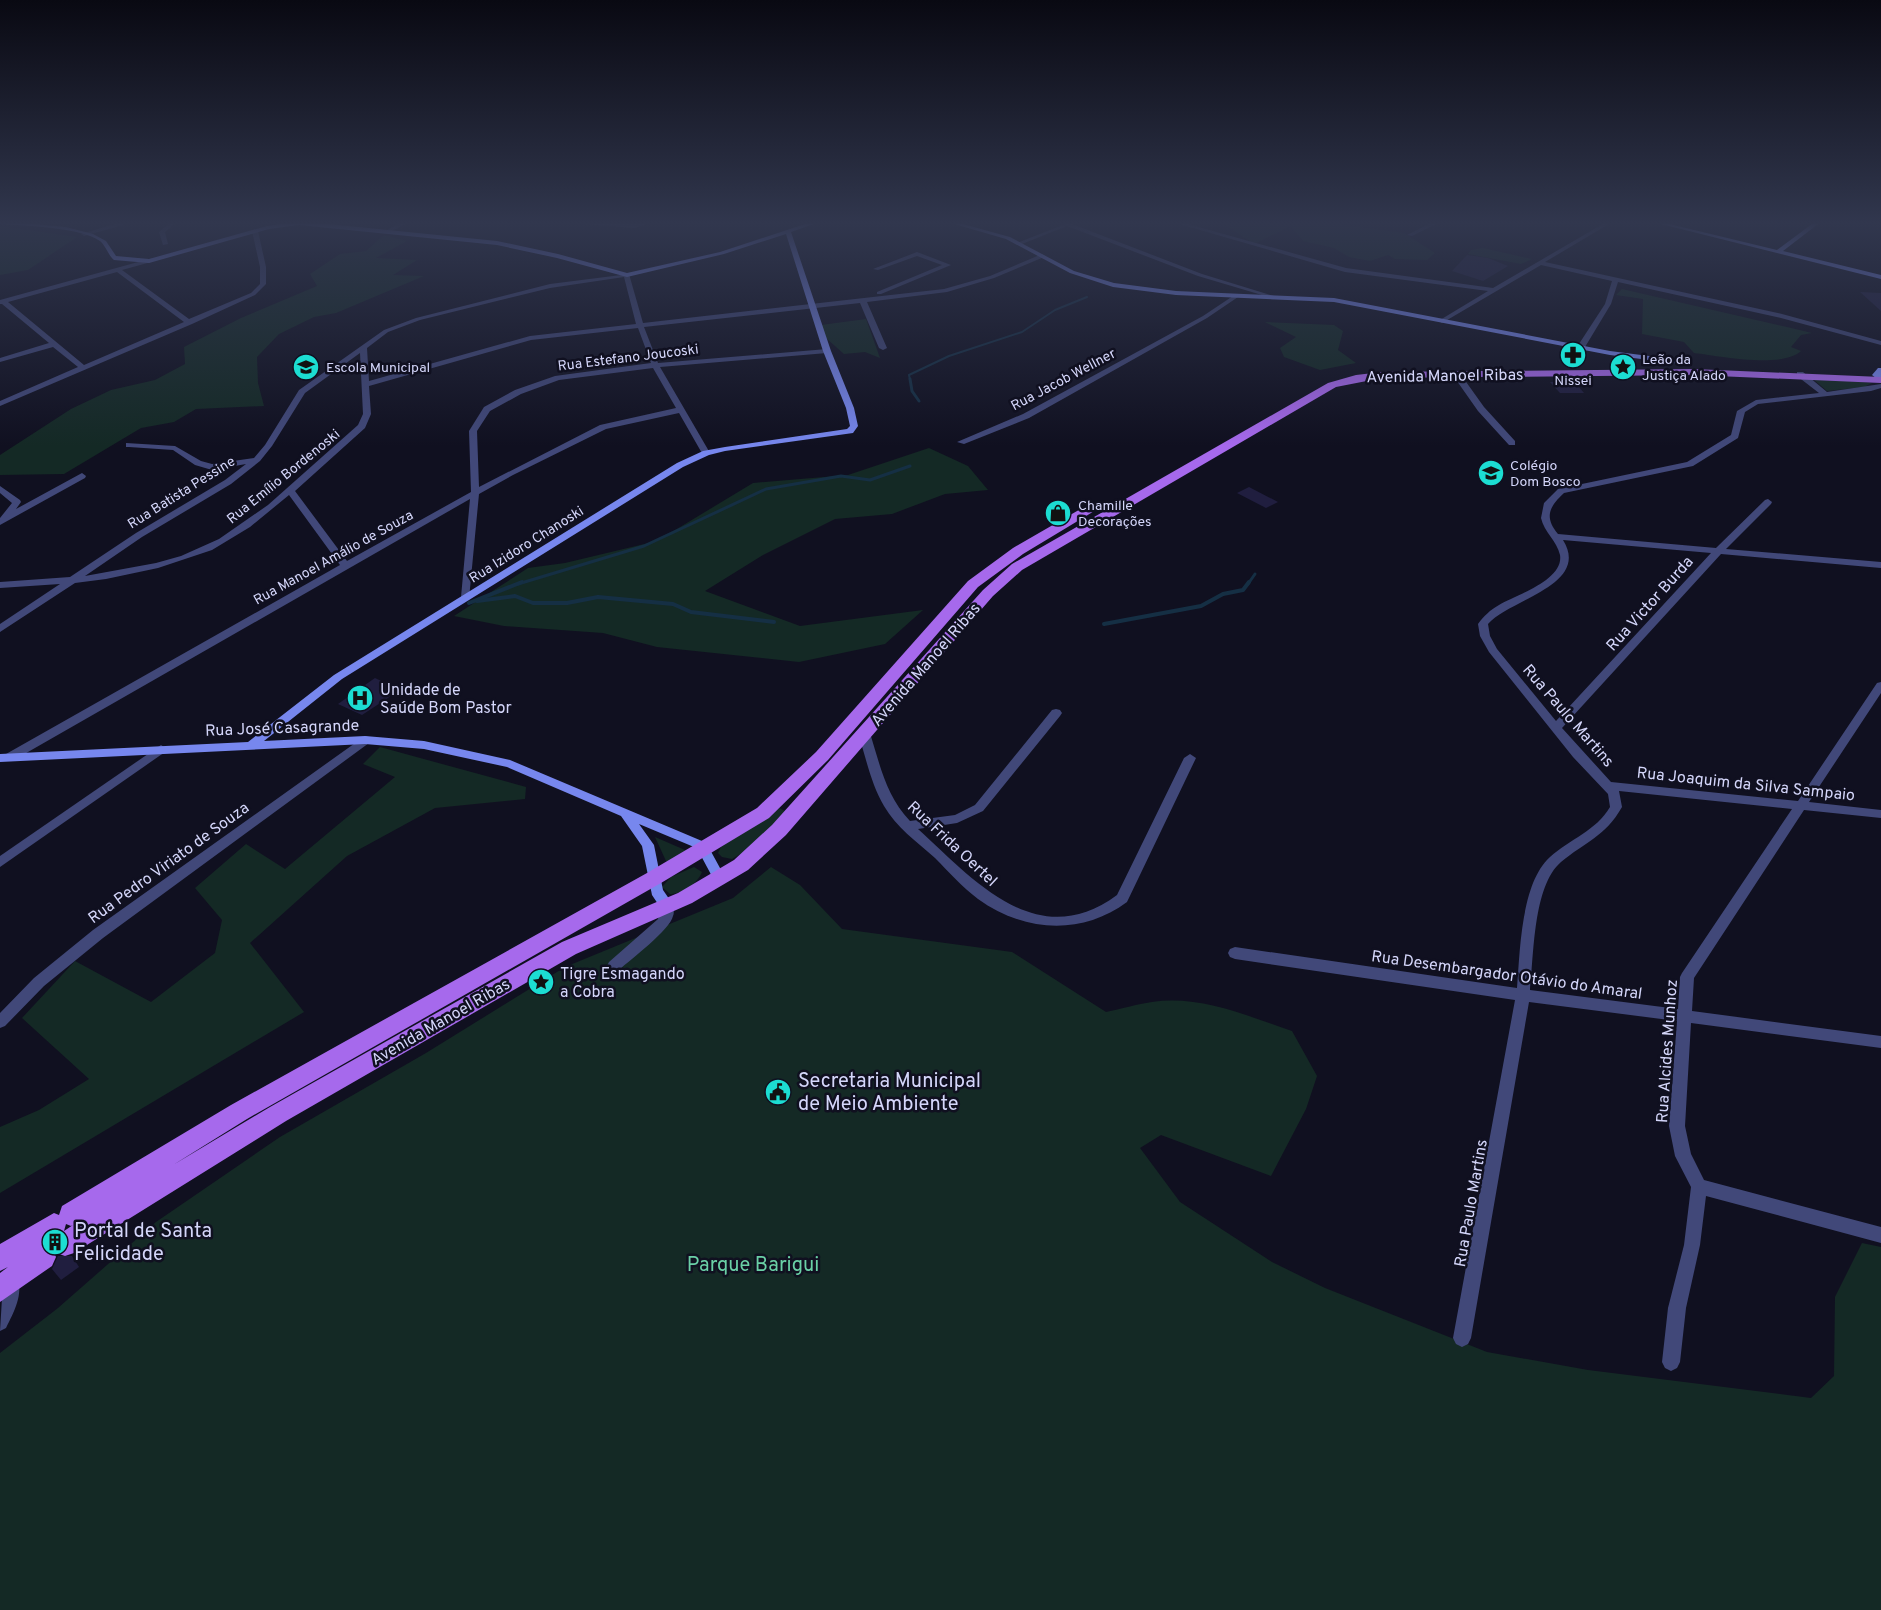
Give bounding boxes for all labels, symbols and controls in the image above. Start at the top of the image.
pharmacy icon: Nissei [1558,340,1588,370]
street label: Rua Estefano Joucoski [557,341,700,376]
street label: Rua Jacob Wellner [1008,345,1120,415]
school or university icon: Escola Municipal [291,352,321,382]
place icon: Leão da Justiça Alado [1608,352,1638,382]
place label: Leão da Justiça Alado [1642,352,1726,385]
place label: Escola Municipal [326,360,430,377]
street label: Avenida Manoel Ribas [1366,366,1524,388]
place label: Nissei [1554,373,1592,390]
street label: Rua Emílio Bordenoski [224,426,344,528]
street label: Rua Batista Pessine [125,453,239,533]
school or university icon: Colégio Dom Bosco [1476,458,1506,488]
place label: Colégio Dom Bosco [1510,458,1581,491]
shop icon: Chamille Decorações [1043,498,1073,528]
place label: Chamille Decorações [1078,498,1152,531]
street label: Rua Izidoro Chanoski [466,503,587,587]
street label: Rua Manoel Amálio de Souza [251,507,417,609]
street label: Rua Victor Burda [1603,553,1698,656]
street label: Avenida Manoel Ribas [867,599,986,731]
street label: Rua Paulo Martins [1517,661,1618,772]
place label: Unidade de Saúde Bom Pastor [380,681,512,719]
hospital icon: Unidade de Saúde Bom Pastor [345,683,375,713]
street label: Rua José Casagrande [205,716,359,742]
street label: Rua Joaquim da Silva Sampaio [1636,764,1856,806]
street label: Rua Frida Oertel [902,797,1001,891]
street label: Rua Pedro Viriato de Souza [85,798,254,929]
street label: Rua Desembargador Otávio do Amaral [1370,947,1643,1005]
place label: Tigre Esmagando a Cobra [560,965,685,1003]
place icon: Tigre Esmagando a Cobra [526,967,556,997]
street label: Avenida Manoel Ribas [368,975,514,1071]
street label: Rua Alcides Munhoz [1653,979,1683,1124]
place label: Secretaria Municipal de Meio Ambiente [798,1069,981,1118]
public building icon: Secretaria Municipal de Meio Ambiente [763,1077,793,1107]
street label: Rua Paulo Martins [1451,1138,1493,1269]
place label: Portal de Santa Felicidade [74,1219,212,1268]
building icon: Portal de Santa Felicidade [40,1227,70,1257]
park label: Parque Barigui [687,1253,819,1279]

